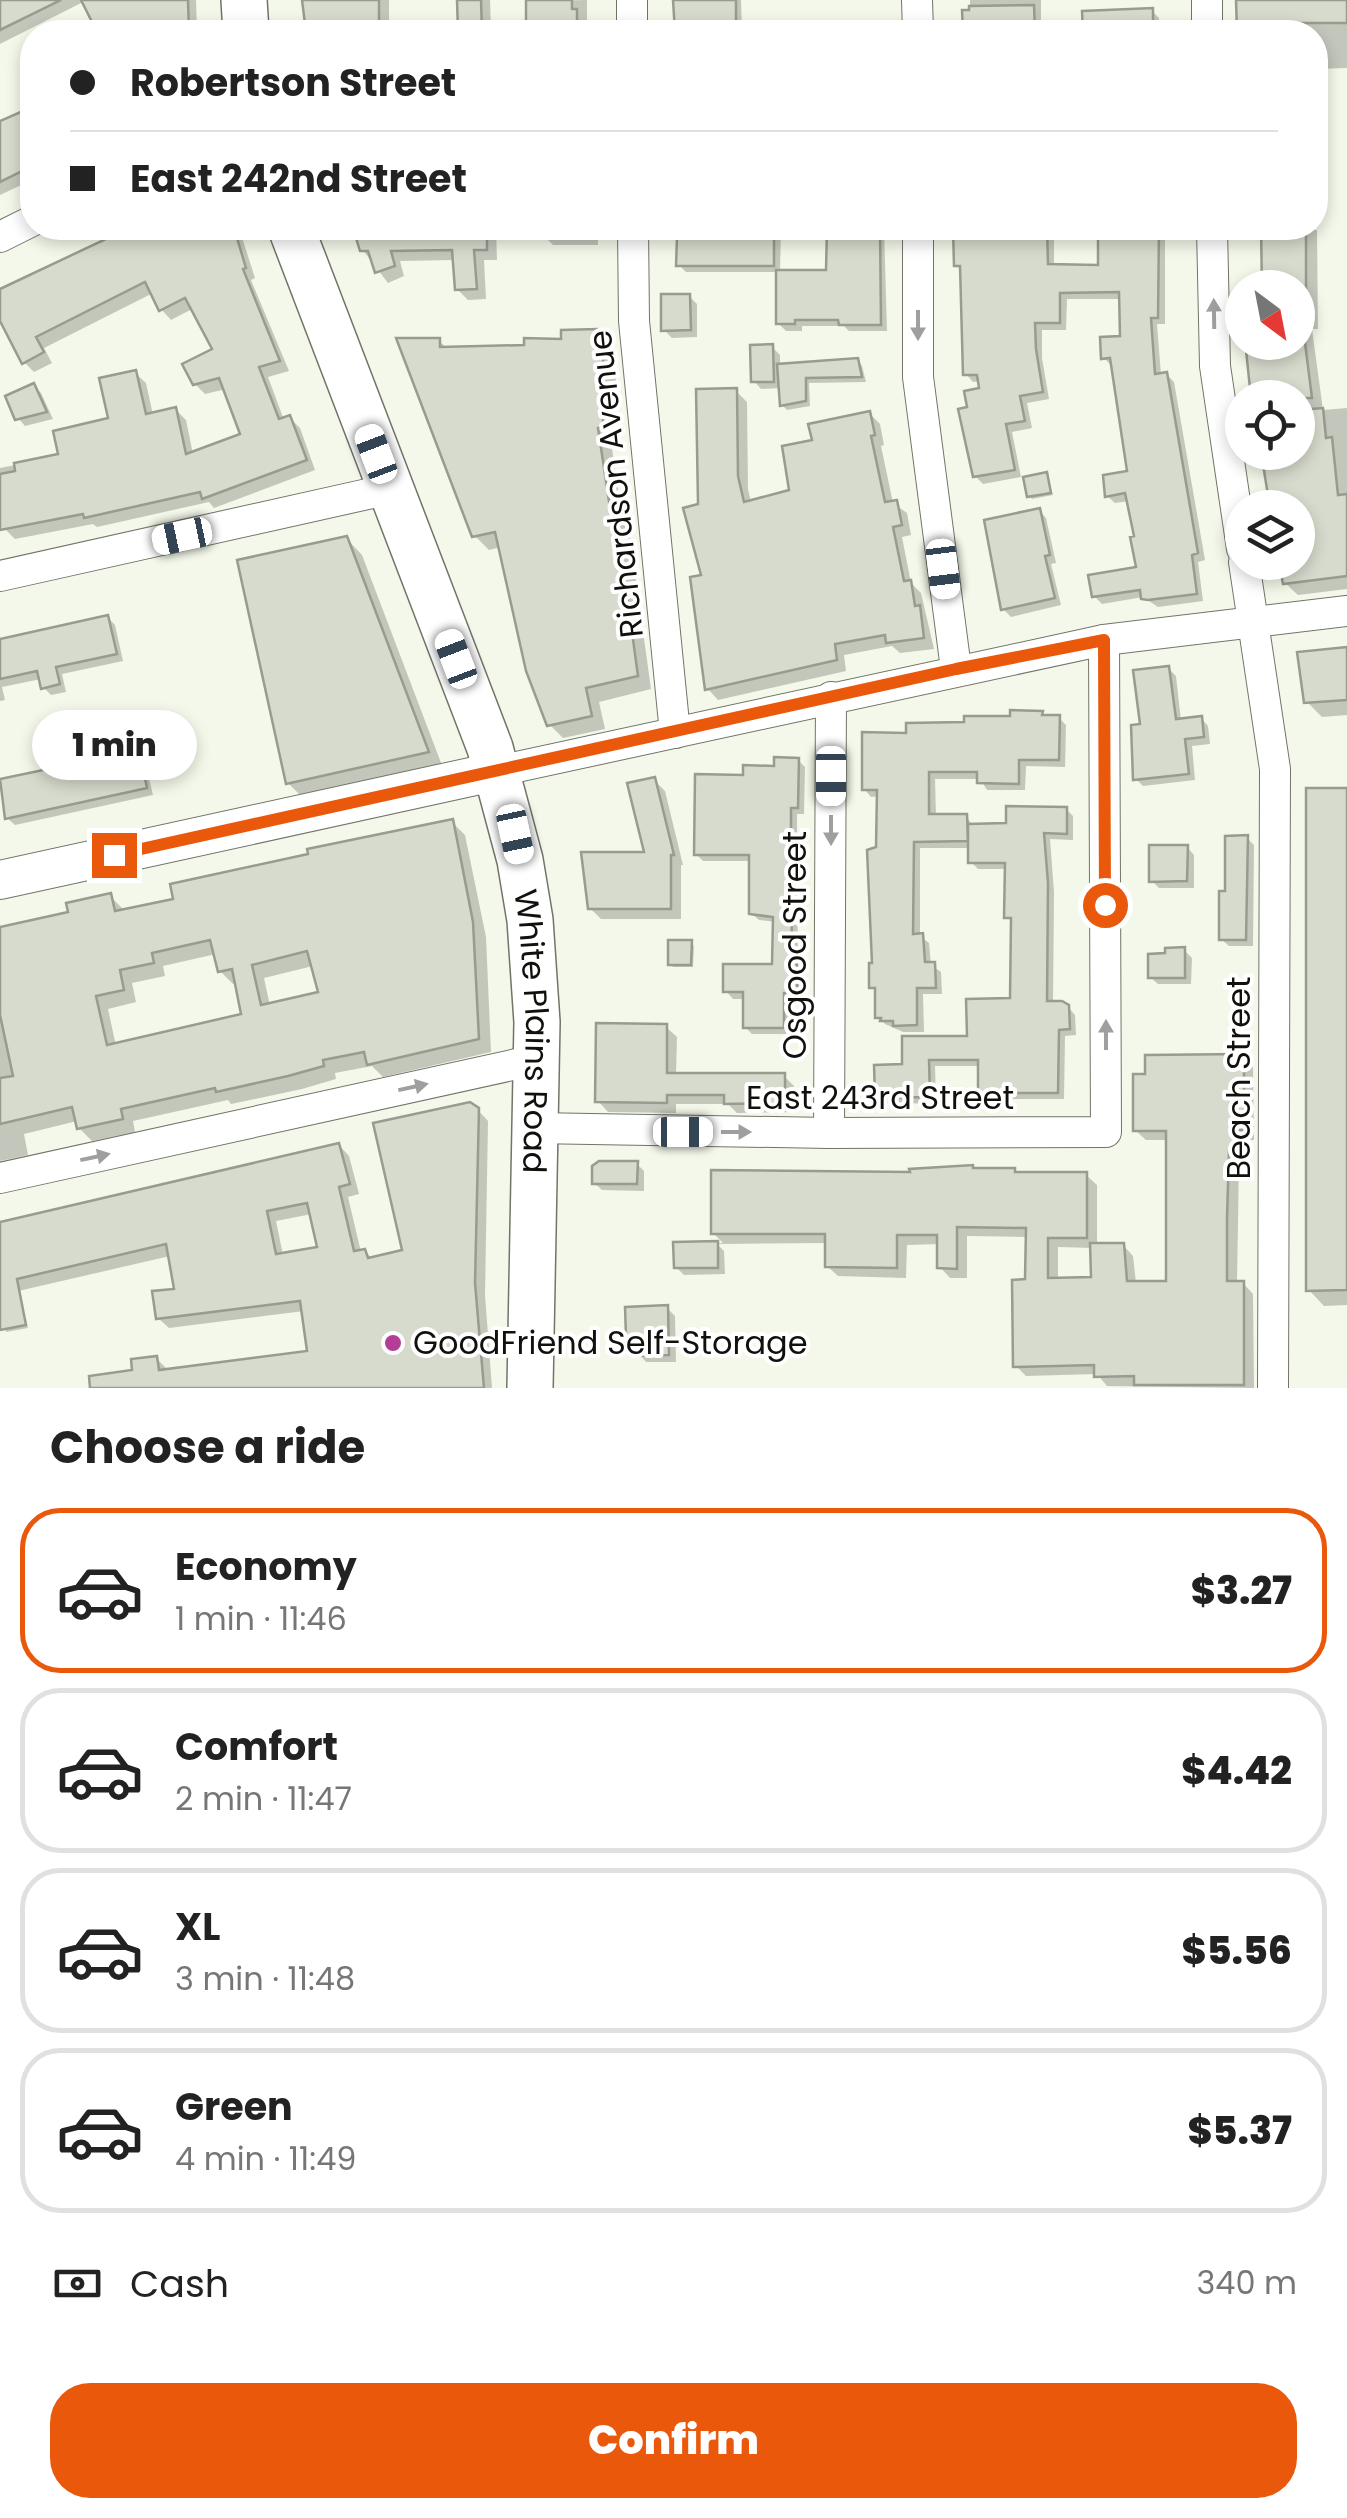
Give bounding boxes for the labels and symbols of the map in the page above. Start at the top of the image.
north arrow [1225,270,1315,360]
one-way arrow [1206,297,1222,329]
one-way arrow [910,309,926,341]
street label: Richardson Avenue [577,328,654,640]
car [351,421,401,487]
car [150,515,214,557]
car [924,537,962,601]
car [431,626,481,692]
callout: 1 min [32,710,196,780]
car [816,746,846,806]
car [494,802,536,866]
one-way arrow [823,814,839,846]
street label: Osgood Street [772,831,817,1059]
route end [92,833,137,878]
route start [1083,883,1128,928]
street label: White Plains Road [503,886,560,1174]
street label: Beach Street [1216,976,1261,1180]
one-way arrow [1098,1018,1114,1050]
street label: East 243rd Street [746,1075,1014,1120]
one-way arrow [398,1078,429,1094]
car [653,1117,713,1147]
one-way arrow [721,1124,753,1140]
one-way arrow [80,1148,111,1164]
place label: GoodFriend Self-Storage [413,1320,808,1365]
marker: GoodFriend Self-Storage [382,1332,404,1354]

